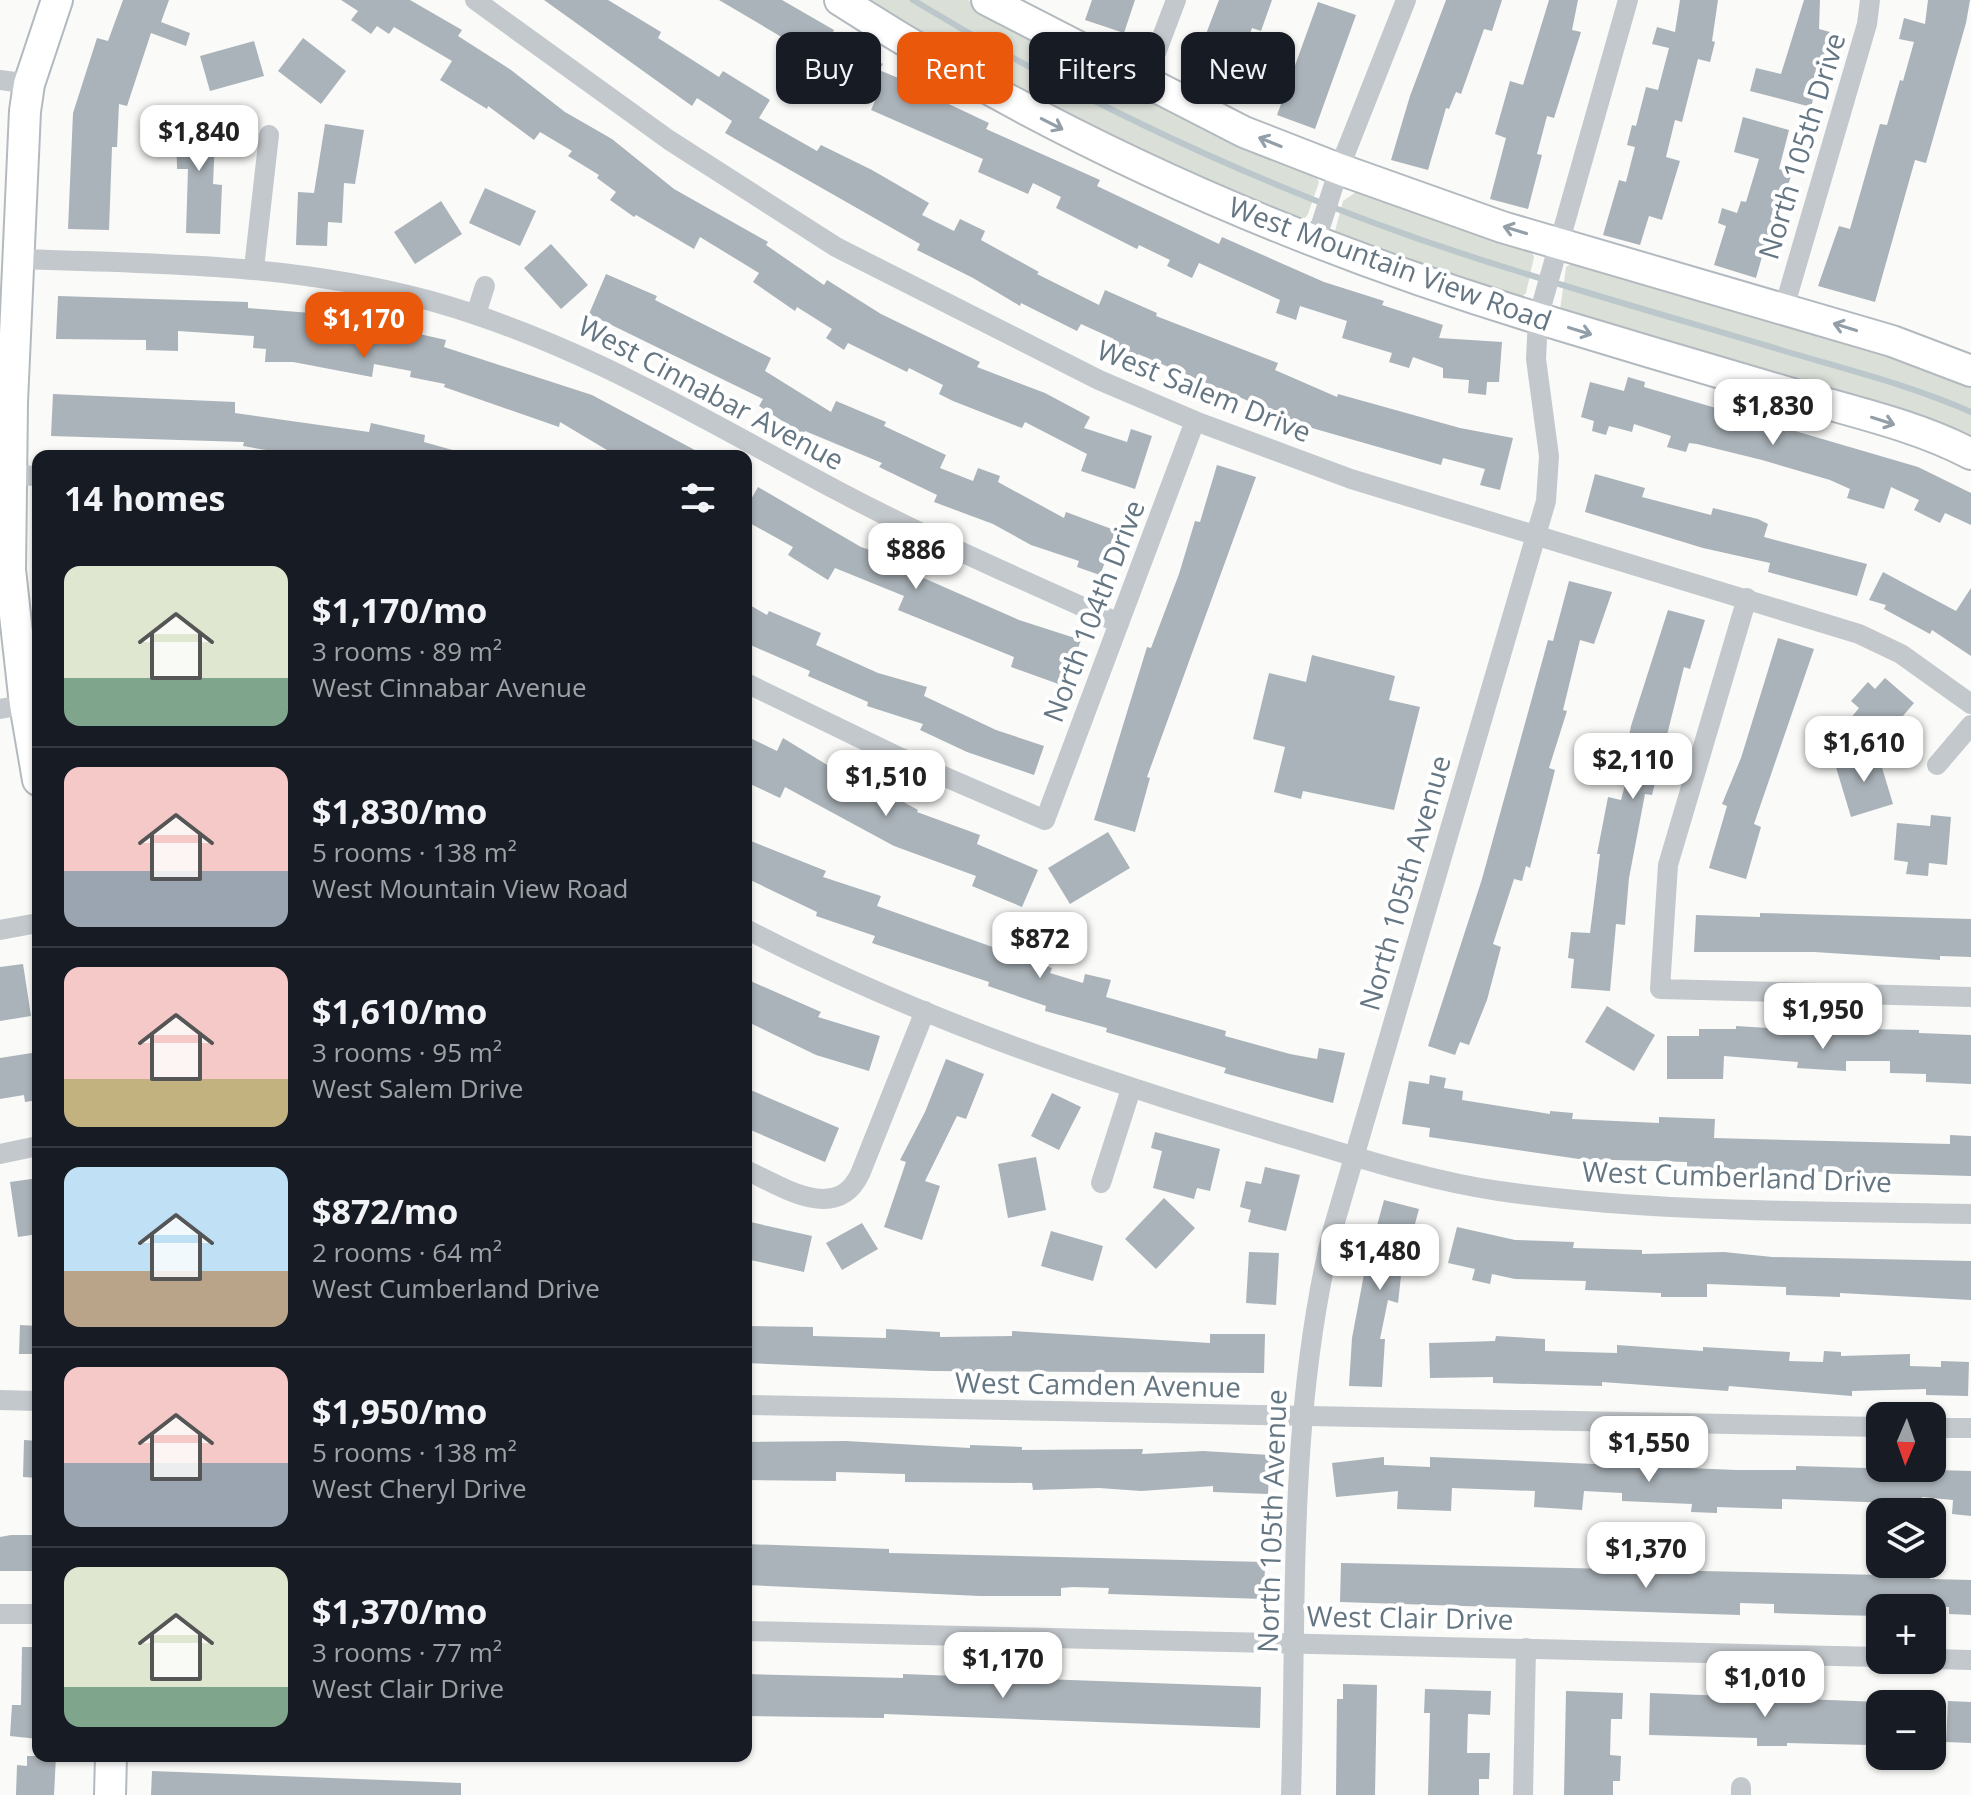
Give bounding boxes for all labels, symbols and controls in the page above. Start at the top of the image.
street label: North 105th Drive [1749,28,1854,264]
chip: Buy [776,32,881,104]
chip: Rent [897,32,1013,104]
chip: Filters [1029,32,1165,104]
chip: New [1181,32,1295,104]
pin: $1,840 [134,105,264,173]
text: $1,840 [158,113,240,149]
one-way arrow [1040,117,1064,132]
one-way arrow [1258,134,1283,148]
street label: West Mountain View Road [1224,187,1557,339]
one-way arrow [1502,222,1527,237]
pin: $1,170 [299,292,429,360]
text: $1,170 [323,300,405,336]
street label: West Cinnabar Avenue [572,306,851,478]
one-way arrow [1832,318,1857,333]
one-way arrow [1567,324,1593,339]
street label: West Salem Drive [1092,330,1317,450]
pin: $1,830 [1708,379,1838,447]
text: $1,830 [1732,387,1814,423]
one-way arrow [1870,415,1895,429]
text: 14 homes [64,475,225,521]
icon: filters [676,476,720,520]
street label: North 104th Drive [1033,494,1153,727]
pin: $886 [869,523,963,591]
text: $886 [886,531,946,567]
text: $1,170/mo [312,587,487,633]
icon: home [128,598,224,694]
text: 3 rooms · 89 m² [312,633,502,669]
text: West Cinnabar Avenue [312,669,587,705]
pin: $1,610 [1799,716,1929,784]
text: $1,610 [1823,724,1905,760]
pin: $2,110 [1568,733,1698,801]
text: $2,110 [1592,741,1674,777]
pin: $1,510 [821,750,951,818]
street label: North 105th Avenue [1349,751,1459,1015]
text: $1,510 [845,758,927,794]
text: $1,830/mo [312,788,487,834]
icon: home [128,799,224,895]
text: 5 rooms · 138 m² [312,834,517,870]
text: West Mountain View Road [312,870,629,906]
pin: $872 [993,912,1087,980]
text: $872 [1010,920,1070,956]
pin: $1,950 [1758,983,1888,1051]
text: $1,610/mo [312,988,487,1034]
text: $1,950 [1782,991,1864,1027]
icon: home [128,999,224,1095]
text: 3 rooms · 95 m² [312,1034,502,1070]
text: West Salem Drive [312,1070,523,1106]
street label: West Cumberland Drive [1581,1152,1893,1200]
text: $872/mo [312,1188,458,1234]
icon: home [128,1199,224,1295]
pin: $1,480 [1315,1224,1445,1292]
text: $1,480 [1339,1232,1421,1268]
text: 2 rooms · 64 m² [312,1234,502,1270]
text: West Cumberland Drive [312,1270,600,1306]
street label: West Camden Avenue [955,1363,1241,1405]
text: $1,950/mo [312,1388,487,1434]
street label: North 105th Avenue [1247,1389,1295,1653]
icon: home [128,1399,224,1495]
north arrow [1866,1402,1946,1482]
map controls [1866,1402,1946,1770]
pin: $1,550 [1584,1416,1714,1484]
text: $1,550 [1608,1424,1690,1460]
text: 5 rooms · 138 m² [312,1434,517,1470]
text: West Cheryl Drive [312,1470,527,1506]
button: layers [1866,1498,1946,1578]
pin: $1,370 [1581,1522,1711,1590]
text: $1,370 [1605,1530,1687,1566]
text: $1,370/mo [312,1588,487,1634]
button: + [1866,1594,1946,1674]
street label: West Clair Drive [1306,1596,1514,1638]
icon: home [128,1599,224,1695]
pin: $1,170 [938,1632,1068,1700]
text: 3 rooms · 77 m² [312,1634,502,1670]
text: $1,170 [962,1640,1044,1676]
pin: $1,010 [1700,1651,1830,1719]
text: $1,010 [1724,1659,1806,1695]
text: West Clair Drive [312,1670,504,1706]
button: − [1866,1690,1946,1770]

